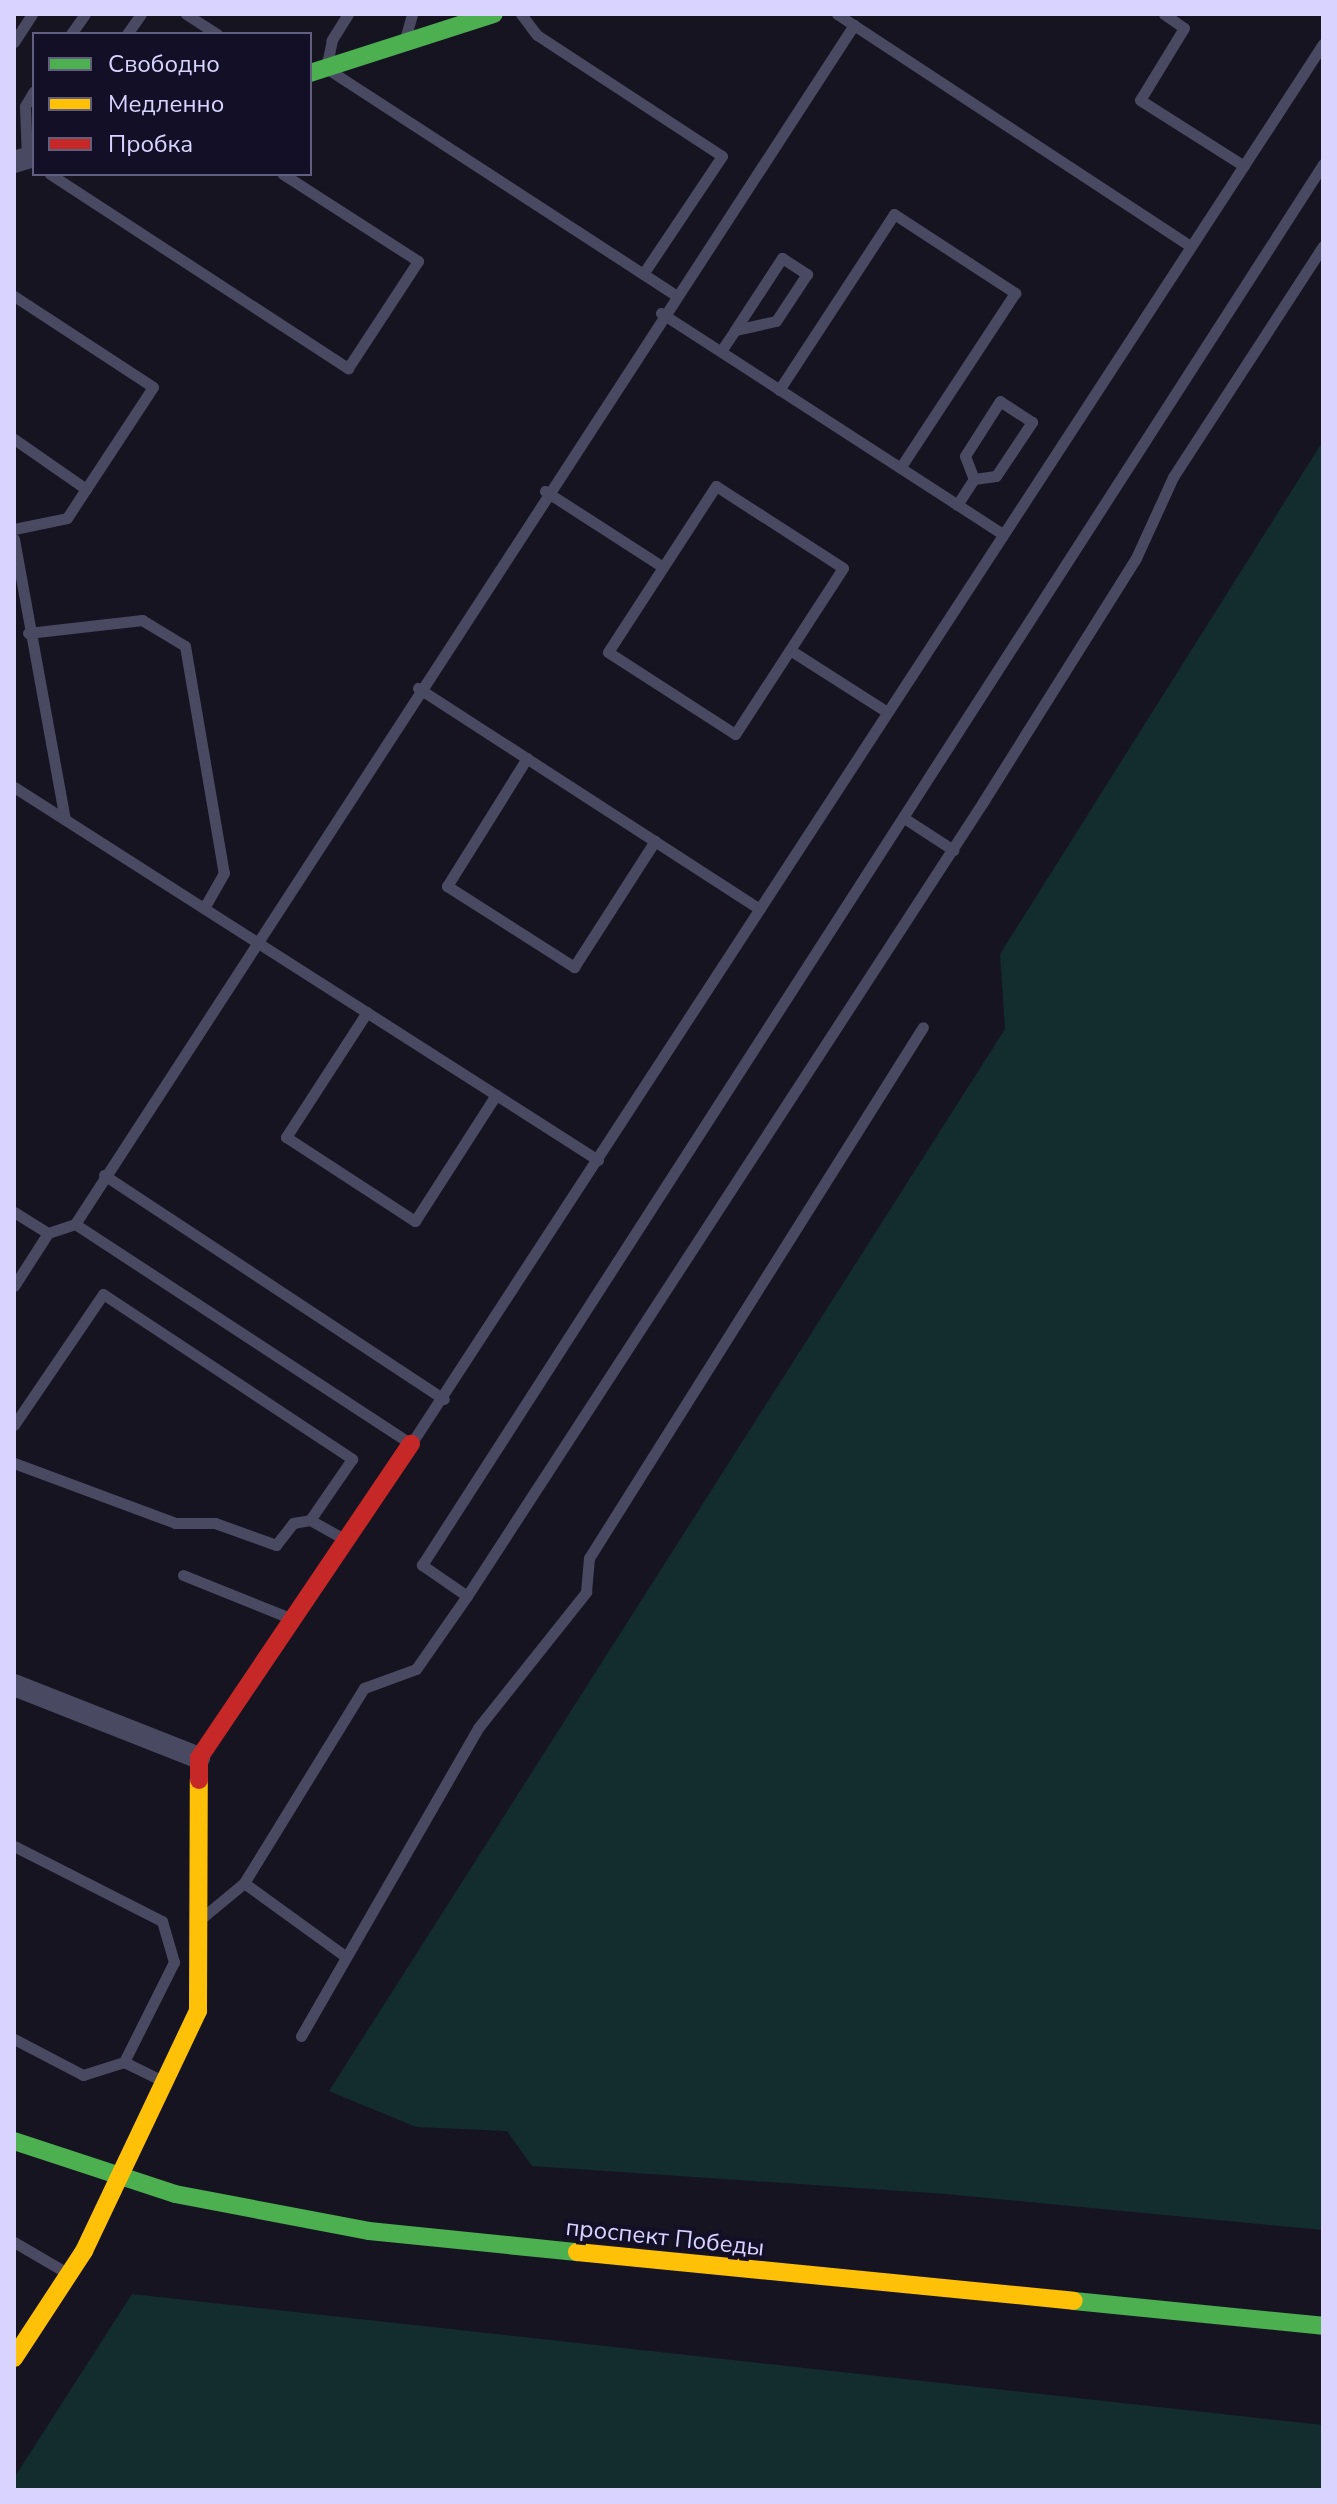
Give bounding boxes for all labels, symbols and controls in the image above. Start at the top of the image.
legend [32,32,312,176]
text: Свободно [108,48,220,80]
text: Медленно [108,88,224,120]
text: Пробка [108,128,193,160]
street label: проспект Победы [564,2213,766,2263]

